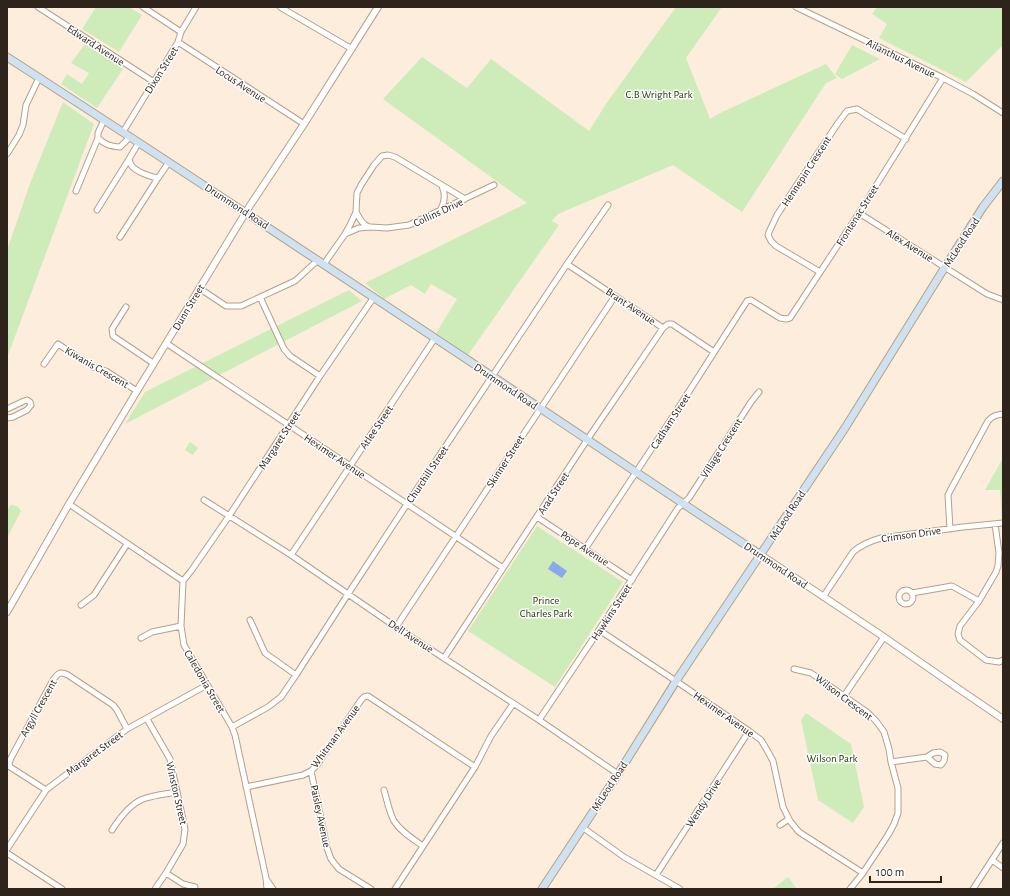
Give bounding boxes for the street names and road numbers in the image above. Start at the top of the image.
street label: Edward Avenue [65,23,126,68]
street label: Ailanthus Avenue [865,37,937,80]
street label: Dixon Street [143,44,180,96]
street label: Locus Avenue [214,64,268,105]
street label: Hennepin Crescent [780,134,833,208]
street label: Drummond Road [203,182,271,231]
street label: Frontenac Street [834,182,881,248]
street label: Collins Drive [412,196,465,229]
street label: McLeod Road [941,215,982,269]
street label: Alex Avenue [884,227,935,264]
street label: Dunn Street [170,282,207,332]
street label: Brant Avenue [604,286,658,327]
street label: Kiwanis Crescent [63,345,131,390]
street label: Drummond Road [472,361,540,412]
street label: Cadham Street [648,391,693,451]
street label: Atlee Street [358,403,395,451]
street label: Margaret Street [257,409,303,471]
street label: Village Crescent [699,416,744,480]
street label: Heximer Avenue [302,432,367,481]
street label: Skinner Street [484,433,527,490]
street label: Churchill Street [404,443,451,505]
street label: Arad Street [536,470,571,516]
street label: McLeod Road [767,488,808,542]
street label: Crimson Drive [880,525,942,544]
street label: Pope Avenue [559,529,611,568]
street label: Drummond Road [742,540,810,591]
street label: Hawkins Street [589,582,634,642]
street label: Dell Avenue [386,618,435,655]
street label: Caledonia Street [182,648,227,715]
street label: Wilson Crescent [813,672,875,723]
street label: Argyll Crescent [18,677,59,739]
street label: Heximer Avenue [691,690,756,739]
street label: Whitman Avenue [309,703,362,770]
street label: Margaret Street [64,729,125,778]
street label: McLeod Road [589,759,630,813]
street label: Winston Street [164,761,189,826]
street label: Wendy Drive [684,777,723,829]
street label: Paisley Avenue [309,784,333,848]

